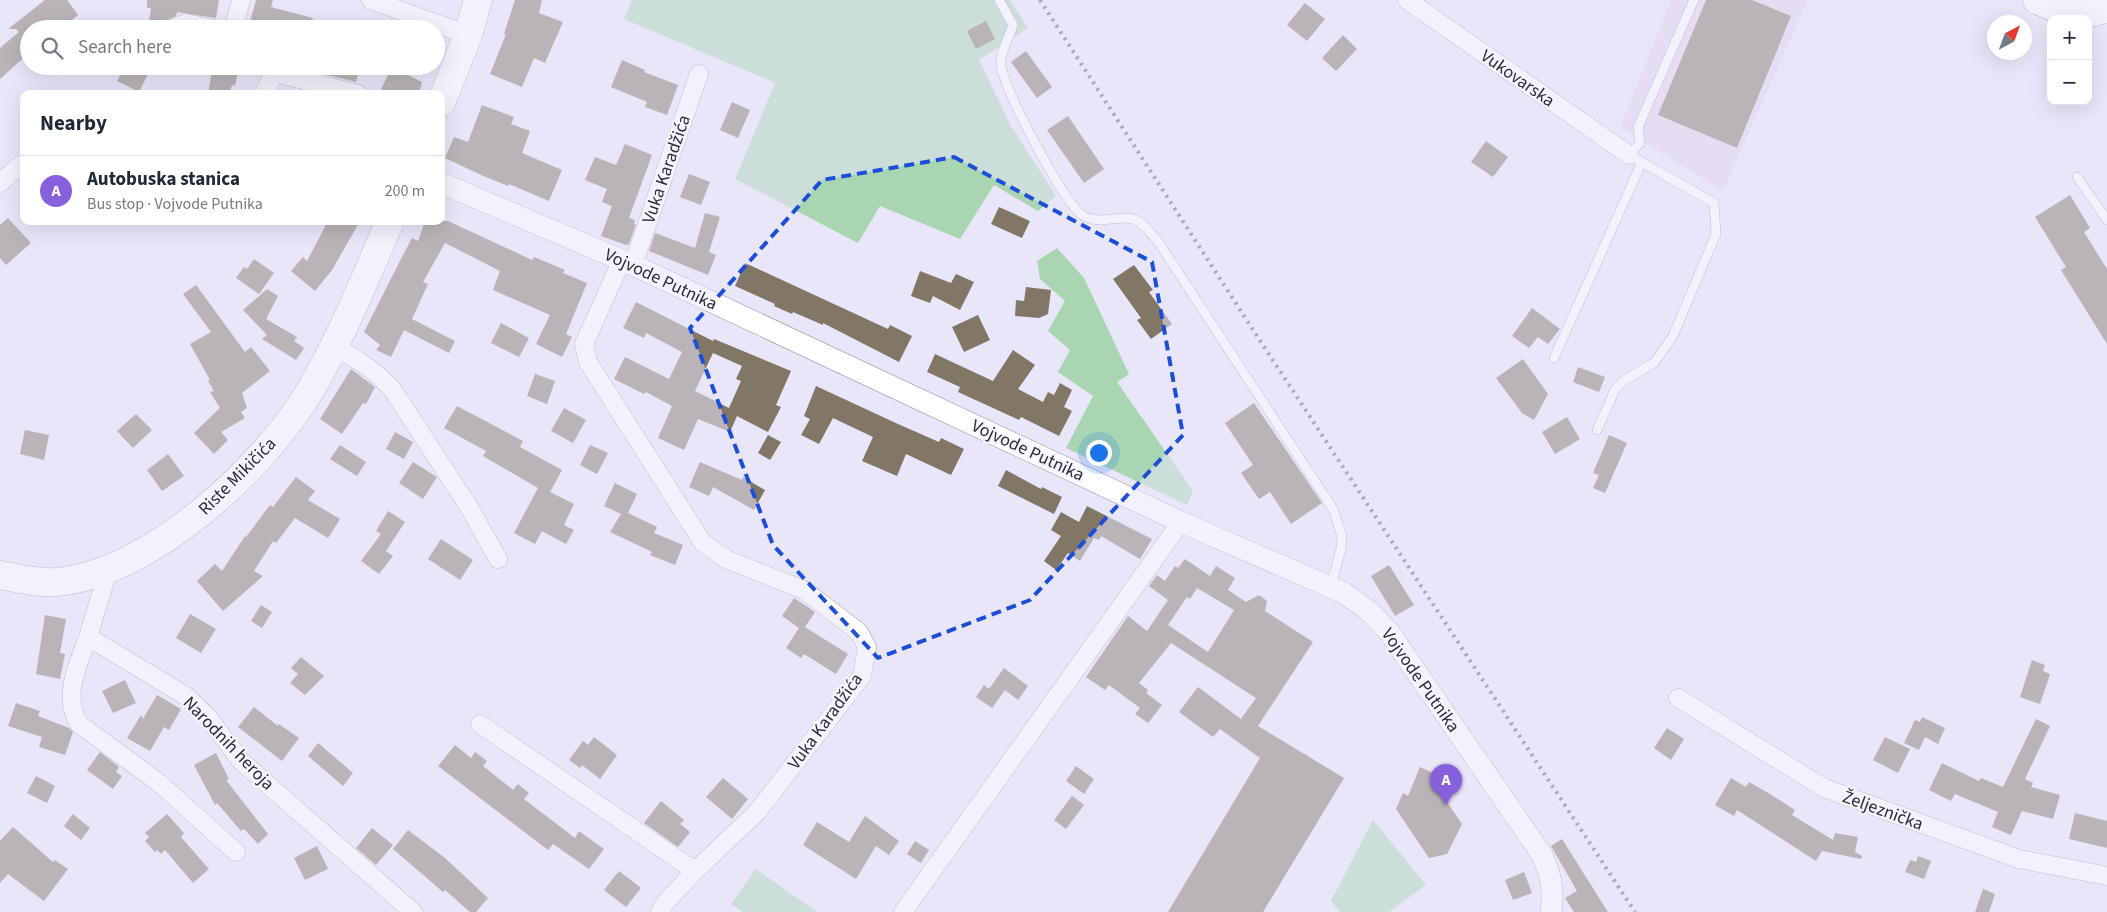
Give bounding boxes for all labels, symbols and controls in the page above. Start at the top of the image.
north arrow [1987,15,2032,60]
map controls [2047,15,2092,105]
button: + [2047,15,2092,60]
search box [20,20,445,75]
icon: search [38,34,66,62]
text: Search here [78,34,172,61]
street label: Vukovarska [1476,44,1560,113]
button: − [2047,60,2092,105]
text: Nearby [40,108,107,138]
street label: Vuka Karadžića [636,111,697,227]
text: Autobuska stanica [87,166,240,193]
text: A [51,180,61,202]
text: 200 m [385,180,425,202]
text: Bus stop · Vojvode Putnika [87,193,263,215]
street label: Vojvode Putnika [600,242,721,317]
street label: Vojvode Putnika [967,413,1088,488]
street label: Riste Mikičića [193,432,282,521]
your location [1086,440,1112,466]
street label: Vojvode Putnika [1375,623,1466,737]
street label: Vuka Karadžića [782,668,869,775]
street label: Narodnih heroja [177,691,280,796]
pin: A [1430,764,1462,805]
street label: Željeznička [1839,784,1927,837]

